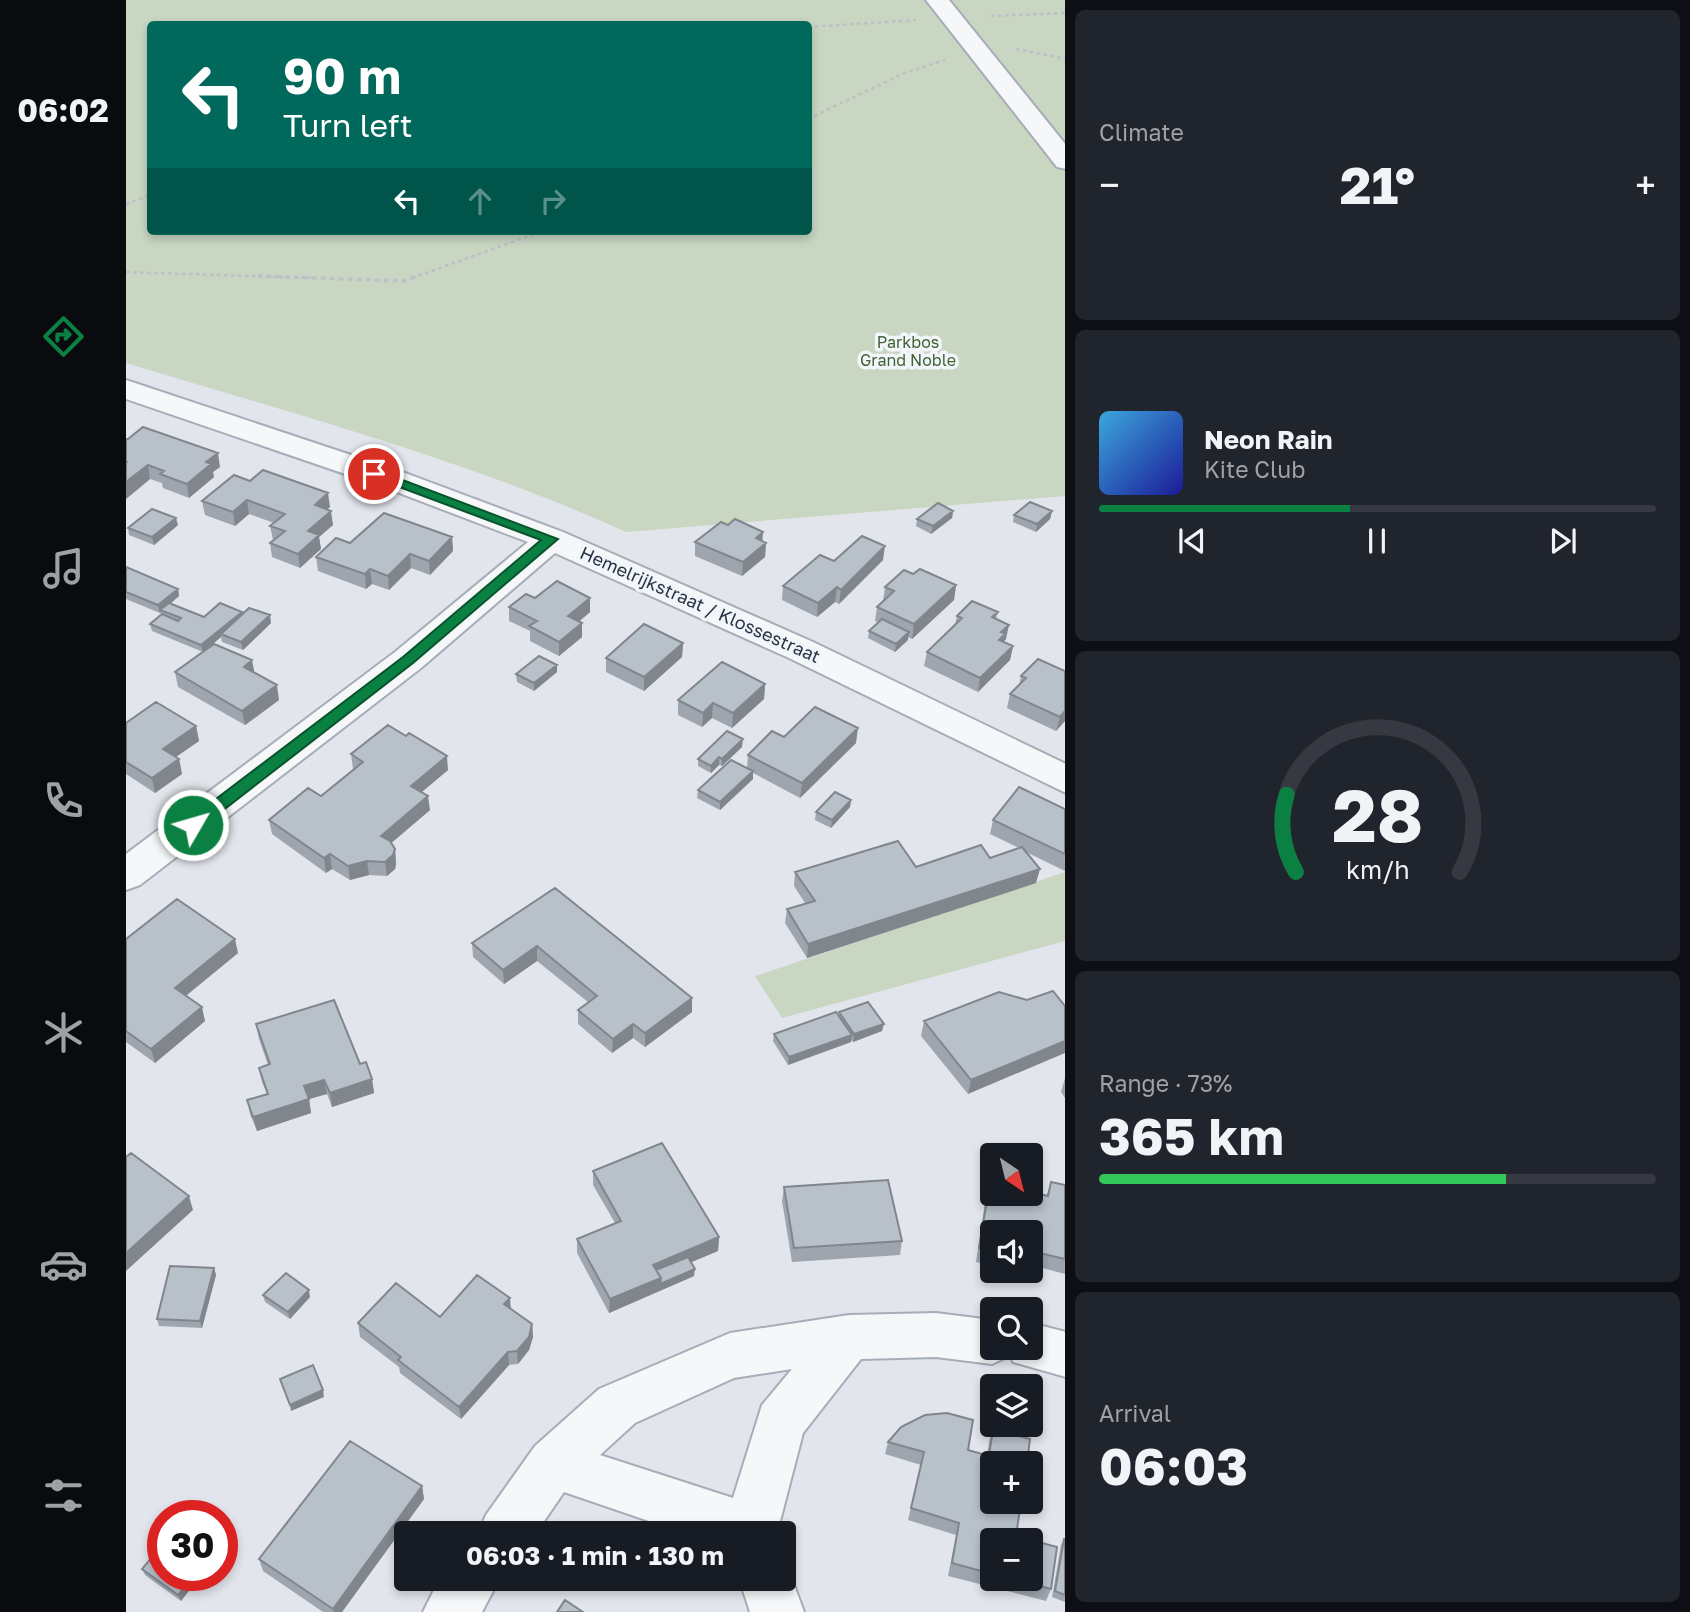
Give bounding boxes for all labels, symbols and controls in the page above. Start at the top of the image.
text: 90 m [283,46,401,105]
icon: left [168,49,259,140]
text: 06:02 [17,91,109,129]
text: Turn left [283,106,412,144]
text: Climate [1099,118,1184,146]
text: 21° [1340,153,1415,215]
text: − [1099,162,1120,207]
text: + [1635,162,1656,207]
icon: left [388,182,426,220]
icon: ahead [461,182,499,220]
icon: right [534,182,572,220]
icon: directions [39,312,88,361]
park label: Parkbos Grand Noble [860,332,956,370]
text: Neon Rain [1204,424,1333,455]
pin [344,444,404,504]
icon: arrive [355,455,393,493]
text: Kite Club [1204,455,1305,483]
icon: previous [1173,522,1211,560]
icon: pause [1358,522,1396,560]
icon: next [1544,522,1582,560]
street label: Hemelrijkstraat / Klossestraat [577,541,824,667]
icon: music [39,544,88,593]
text: 28 [1332,771,1423,858]
icon: phone [39,776,88,825]
position arrow [156,788,230,862]
text: km/h [1346,854,1409,885]
icon: climate [39,1008,88,1057]
text: Range · 73% [1099,1069,1232,1097]
text: 365 km [1099,1104,1284,1166]
north arrow [980,1143,1043,1206]
map controls [980,1143,1043,1591]
button: sound [980,1220,1043,1283]
icon: car [39,1240,88,1289]
button: search [980,1297,1043,1360]
button: layers [980,1374,1043,1437]
text: Arrival [1099,1399,1171,1427]
text: 06:03 [1099,1434,1248,1496]
button: + [980,1451,1043,1514]
icon: filters [39,1471,88,1520]
speed limit sign: 30 [147,1500,238,1591]
button: − [980,1528,1043,1591]
text: 06:03 · 1 min · 130 m [466,1540,724,1571]

